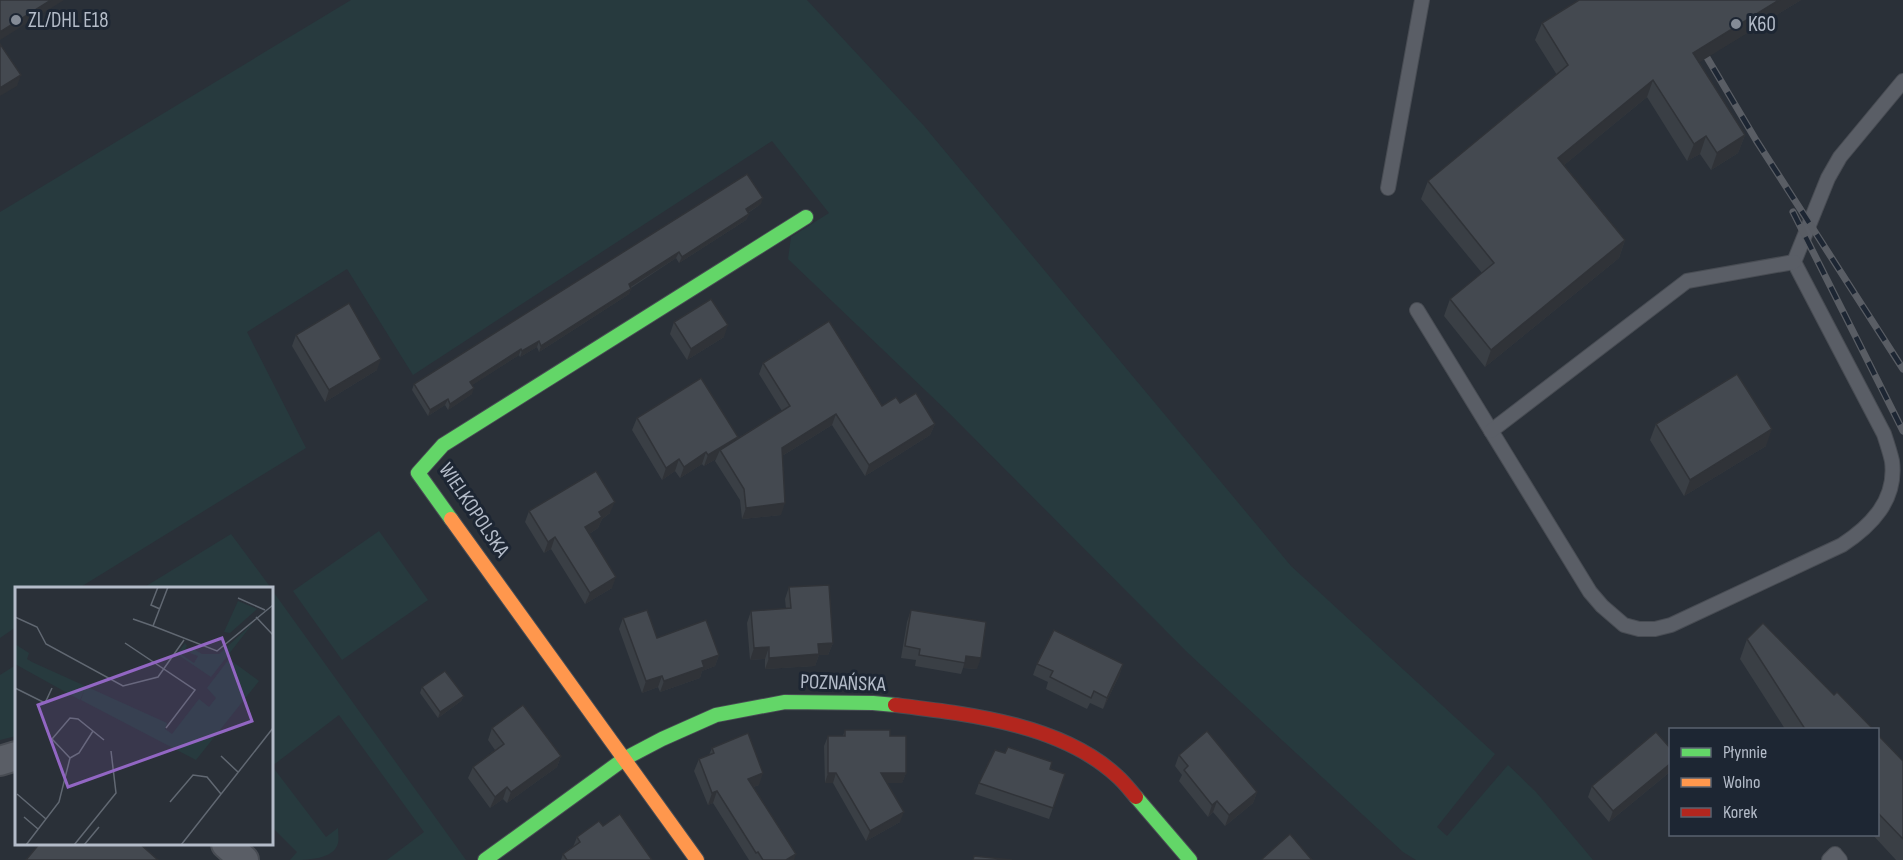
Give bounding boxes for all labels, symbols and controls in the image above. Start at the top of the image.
place label: ZL/DHL E18 [28,8,108,33]
place label: K60 [1748,12,1776,37]
marker: ZL/DHL E18 [9,13,23,27]
marker: K60 [1729,17,1743,31]
street label: WIELKOPOLSKA [433,458,515,563]
inset map [15,587,273,845]
street label: POZNAŃSKA [800,669,887,697]
legend [1669,728,1879,836]
text: Płynnie [1723,742,1767,763]
text: Wolno [1723,772,1760,793]
text: Korek [1723,802,1757,823]

